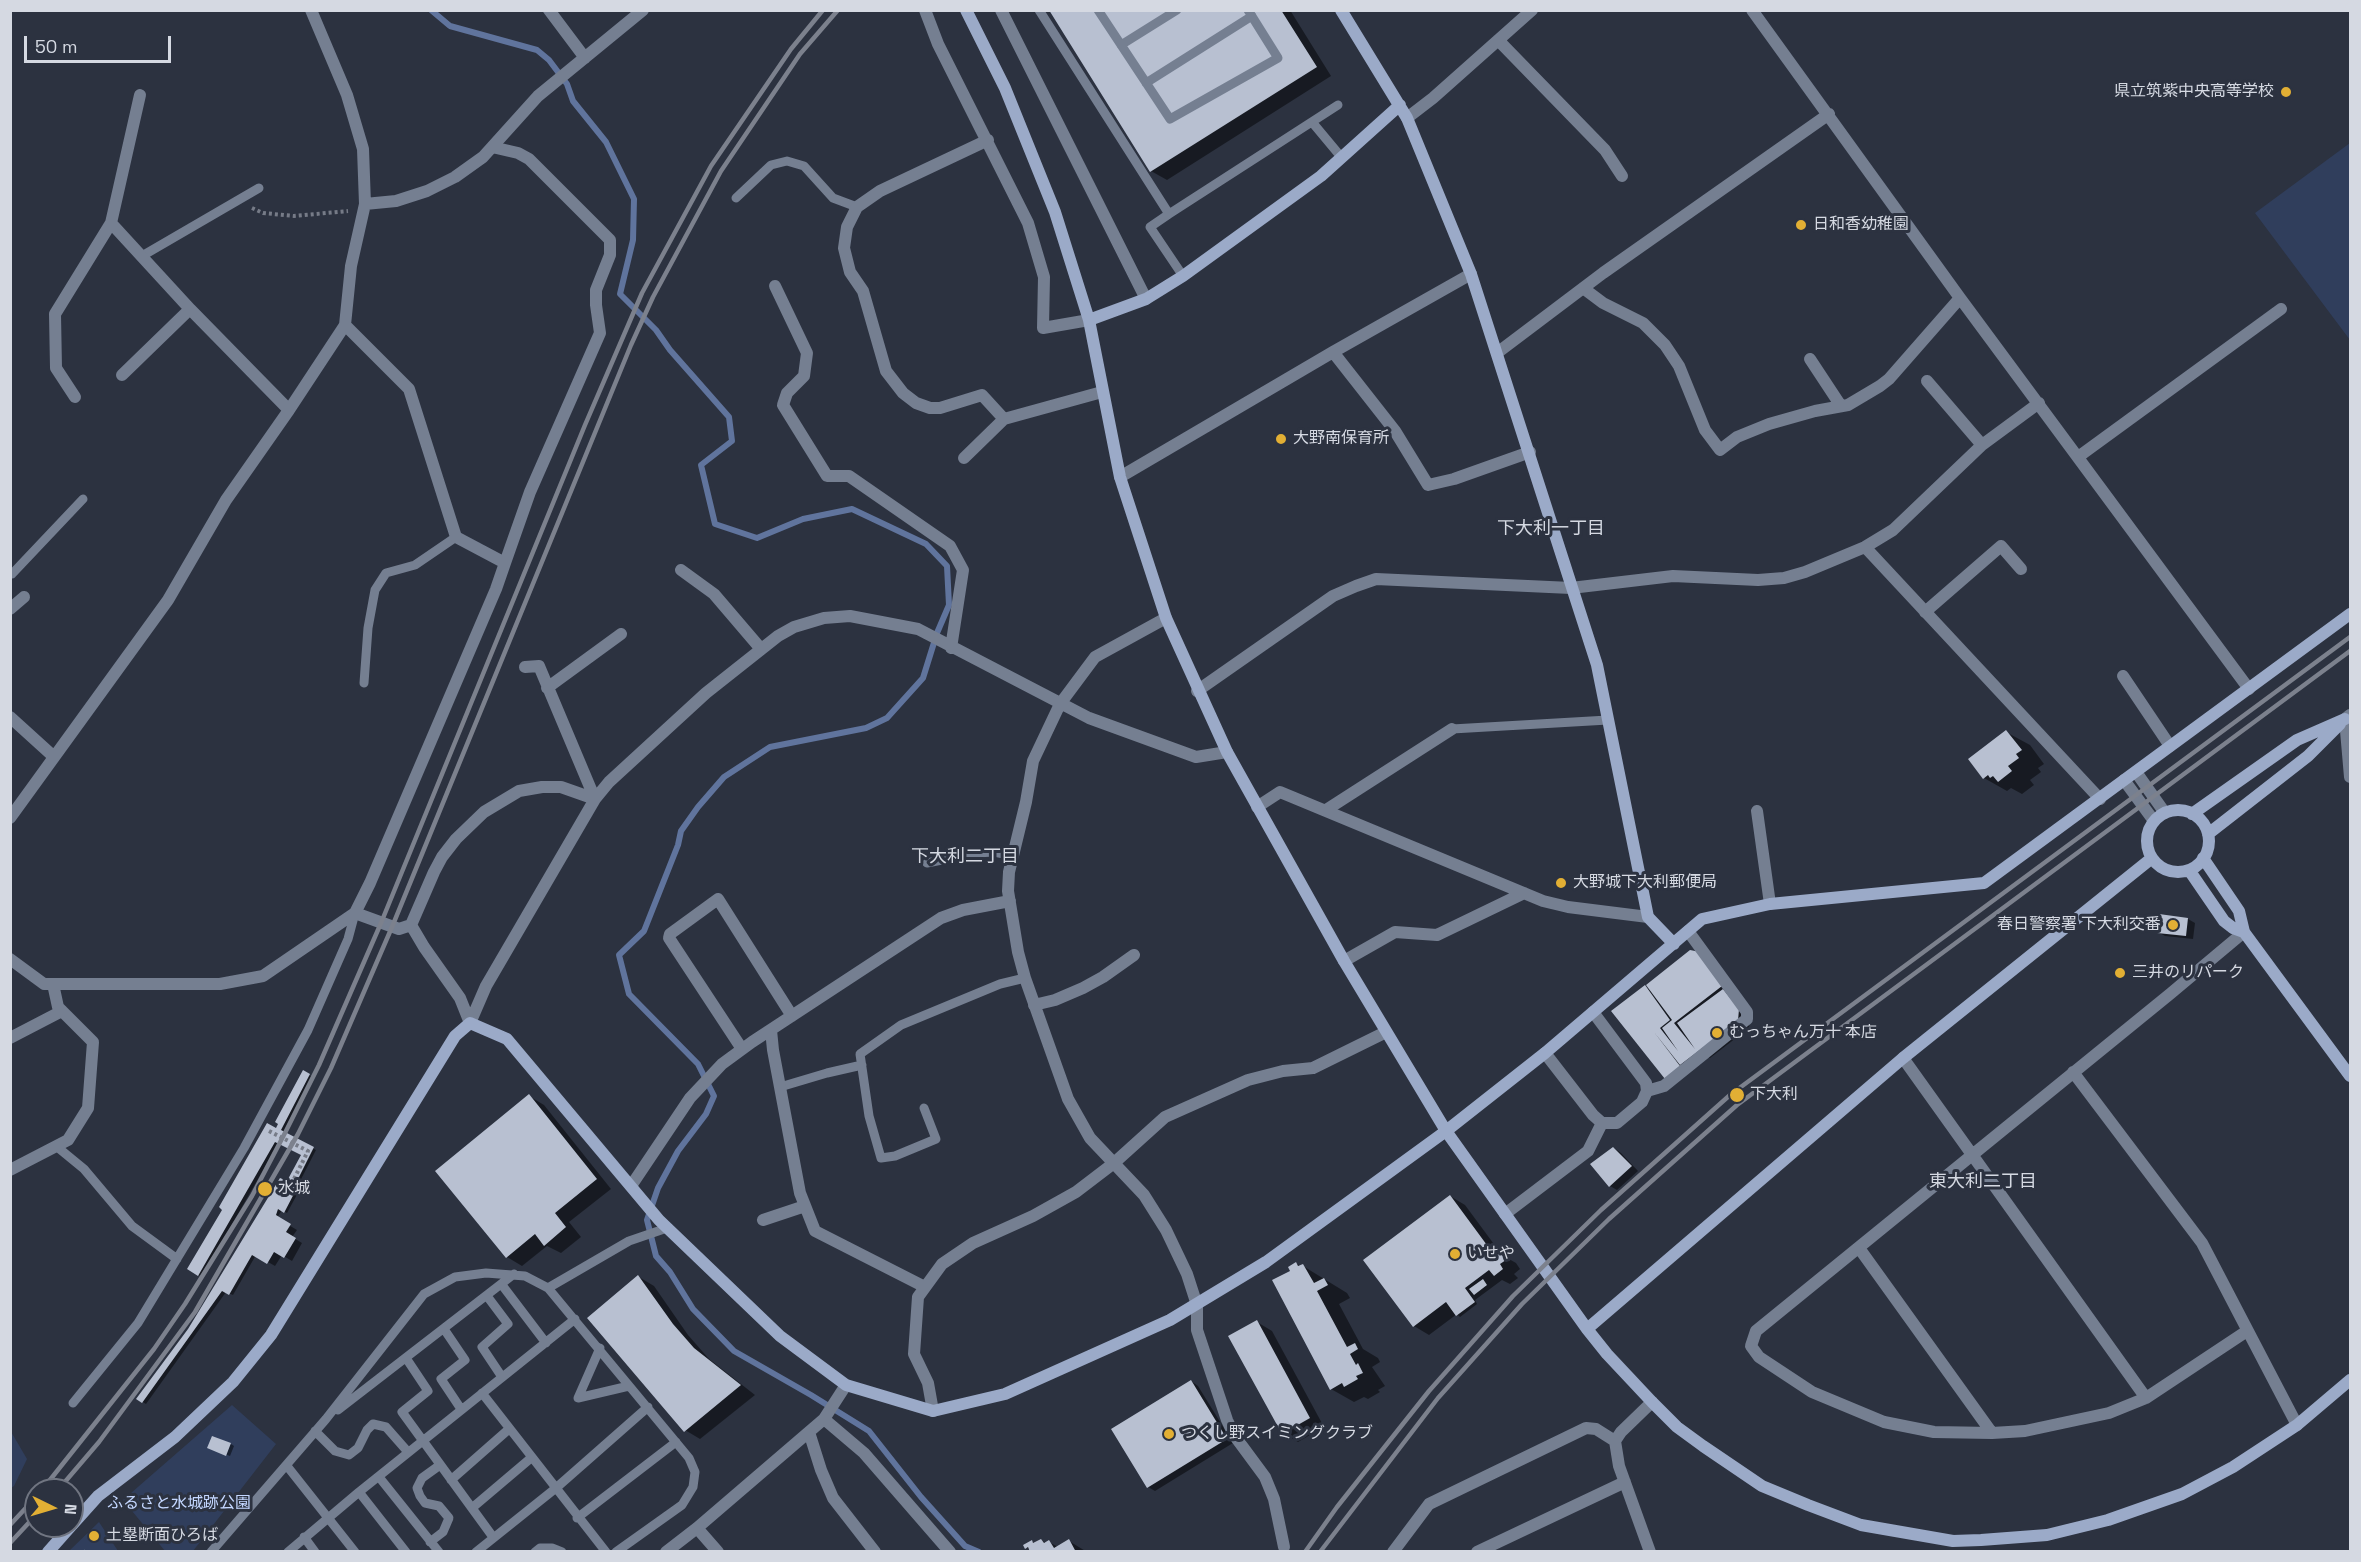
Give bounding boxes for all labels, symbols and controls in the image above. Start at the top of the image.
scale bar [27,24,174,62]
text: 50 m [35,35,77,58]
place label: 県立筑紫中央高等学校 [2114,82,2274,102]
marker: 県立筑紫中央高等学校 [2279,85,2293,99]
place label: 日和香幼稚園 [1813,215,1909,235]
marker: 日和香幼稚園 [1794,218,1808,232]
place label: 大野南保育所 [1293,429,1389,449]
marker: 大野南保育所 [1274,432,1288,446]
district label: 下大利一丁目 [1497,518,1605,540]
district label: 下大利二丁目 [911,846,1019,868]
place label: 大野城下大利郵便局 [1573,873,1717,893]
marker: 大野城下大利郵便局 [1554,876,1568,890]
place label: 春日警察署 下大利交番 [1997,915,2161,935]
marker: 春日警察署 下大利交番 [2166,918,2180,932]
place label: 三井のリパーク [2132,963,2244,983]
marker: 三井のリパーク [2113,966,2127,980]
place label: むっちゃん万十 本店 [1729,1023,1877,1043]
marker: むっちゃん万十 本店 [1710,1026,1724,1040]
place label: 下大利 [1750,1085,1798,1105]
marker: 下大利 [1728,1086,1746,1104]
district label: 東大利二丁目 [1929,1171,2037,1193]
place label: 水城 [278,1179,310,1199]
marker: 水城 [256,1180,274,1198]
place label: いせや [1467,1244,1515,1264]
marker: いせや [1448,1247,1462,1261]
place label: つくし野スイミングクラブ [1181,1424,1373,1444]
marker: つくし野スイミングクラブ [1162,1427,1176,1441]
north arrow [24,1478,84,1538]
park label: ふるさと水城跡公園 [107,1494,251,1514]
text: N [60,1503,81,1516]
place label: 土塁断面ひろば [106,1526,218,1546]
marker: 土塁断面ひろば [87,1529,101,1543]

